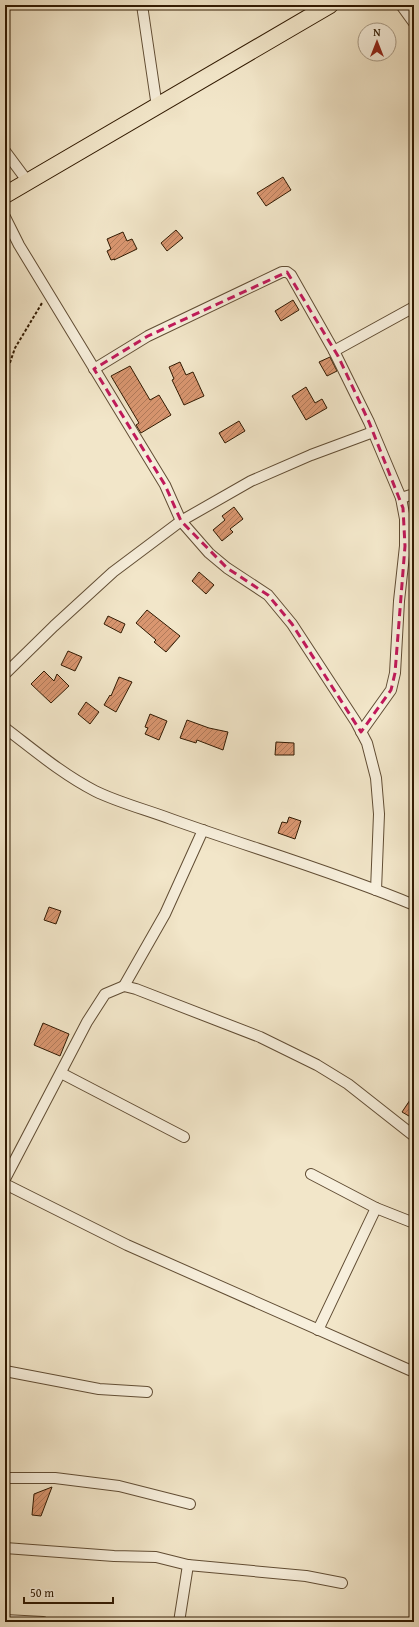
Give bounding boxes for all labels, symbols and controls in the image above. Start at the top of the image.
north arrow [357,22,397,62]
text: N [373,24,381,40]
scale bar [24,1579,113,1605]
text: 50 m [30,1584,54,1601]

